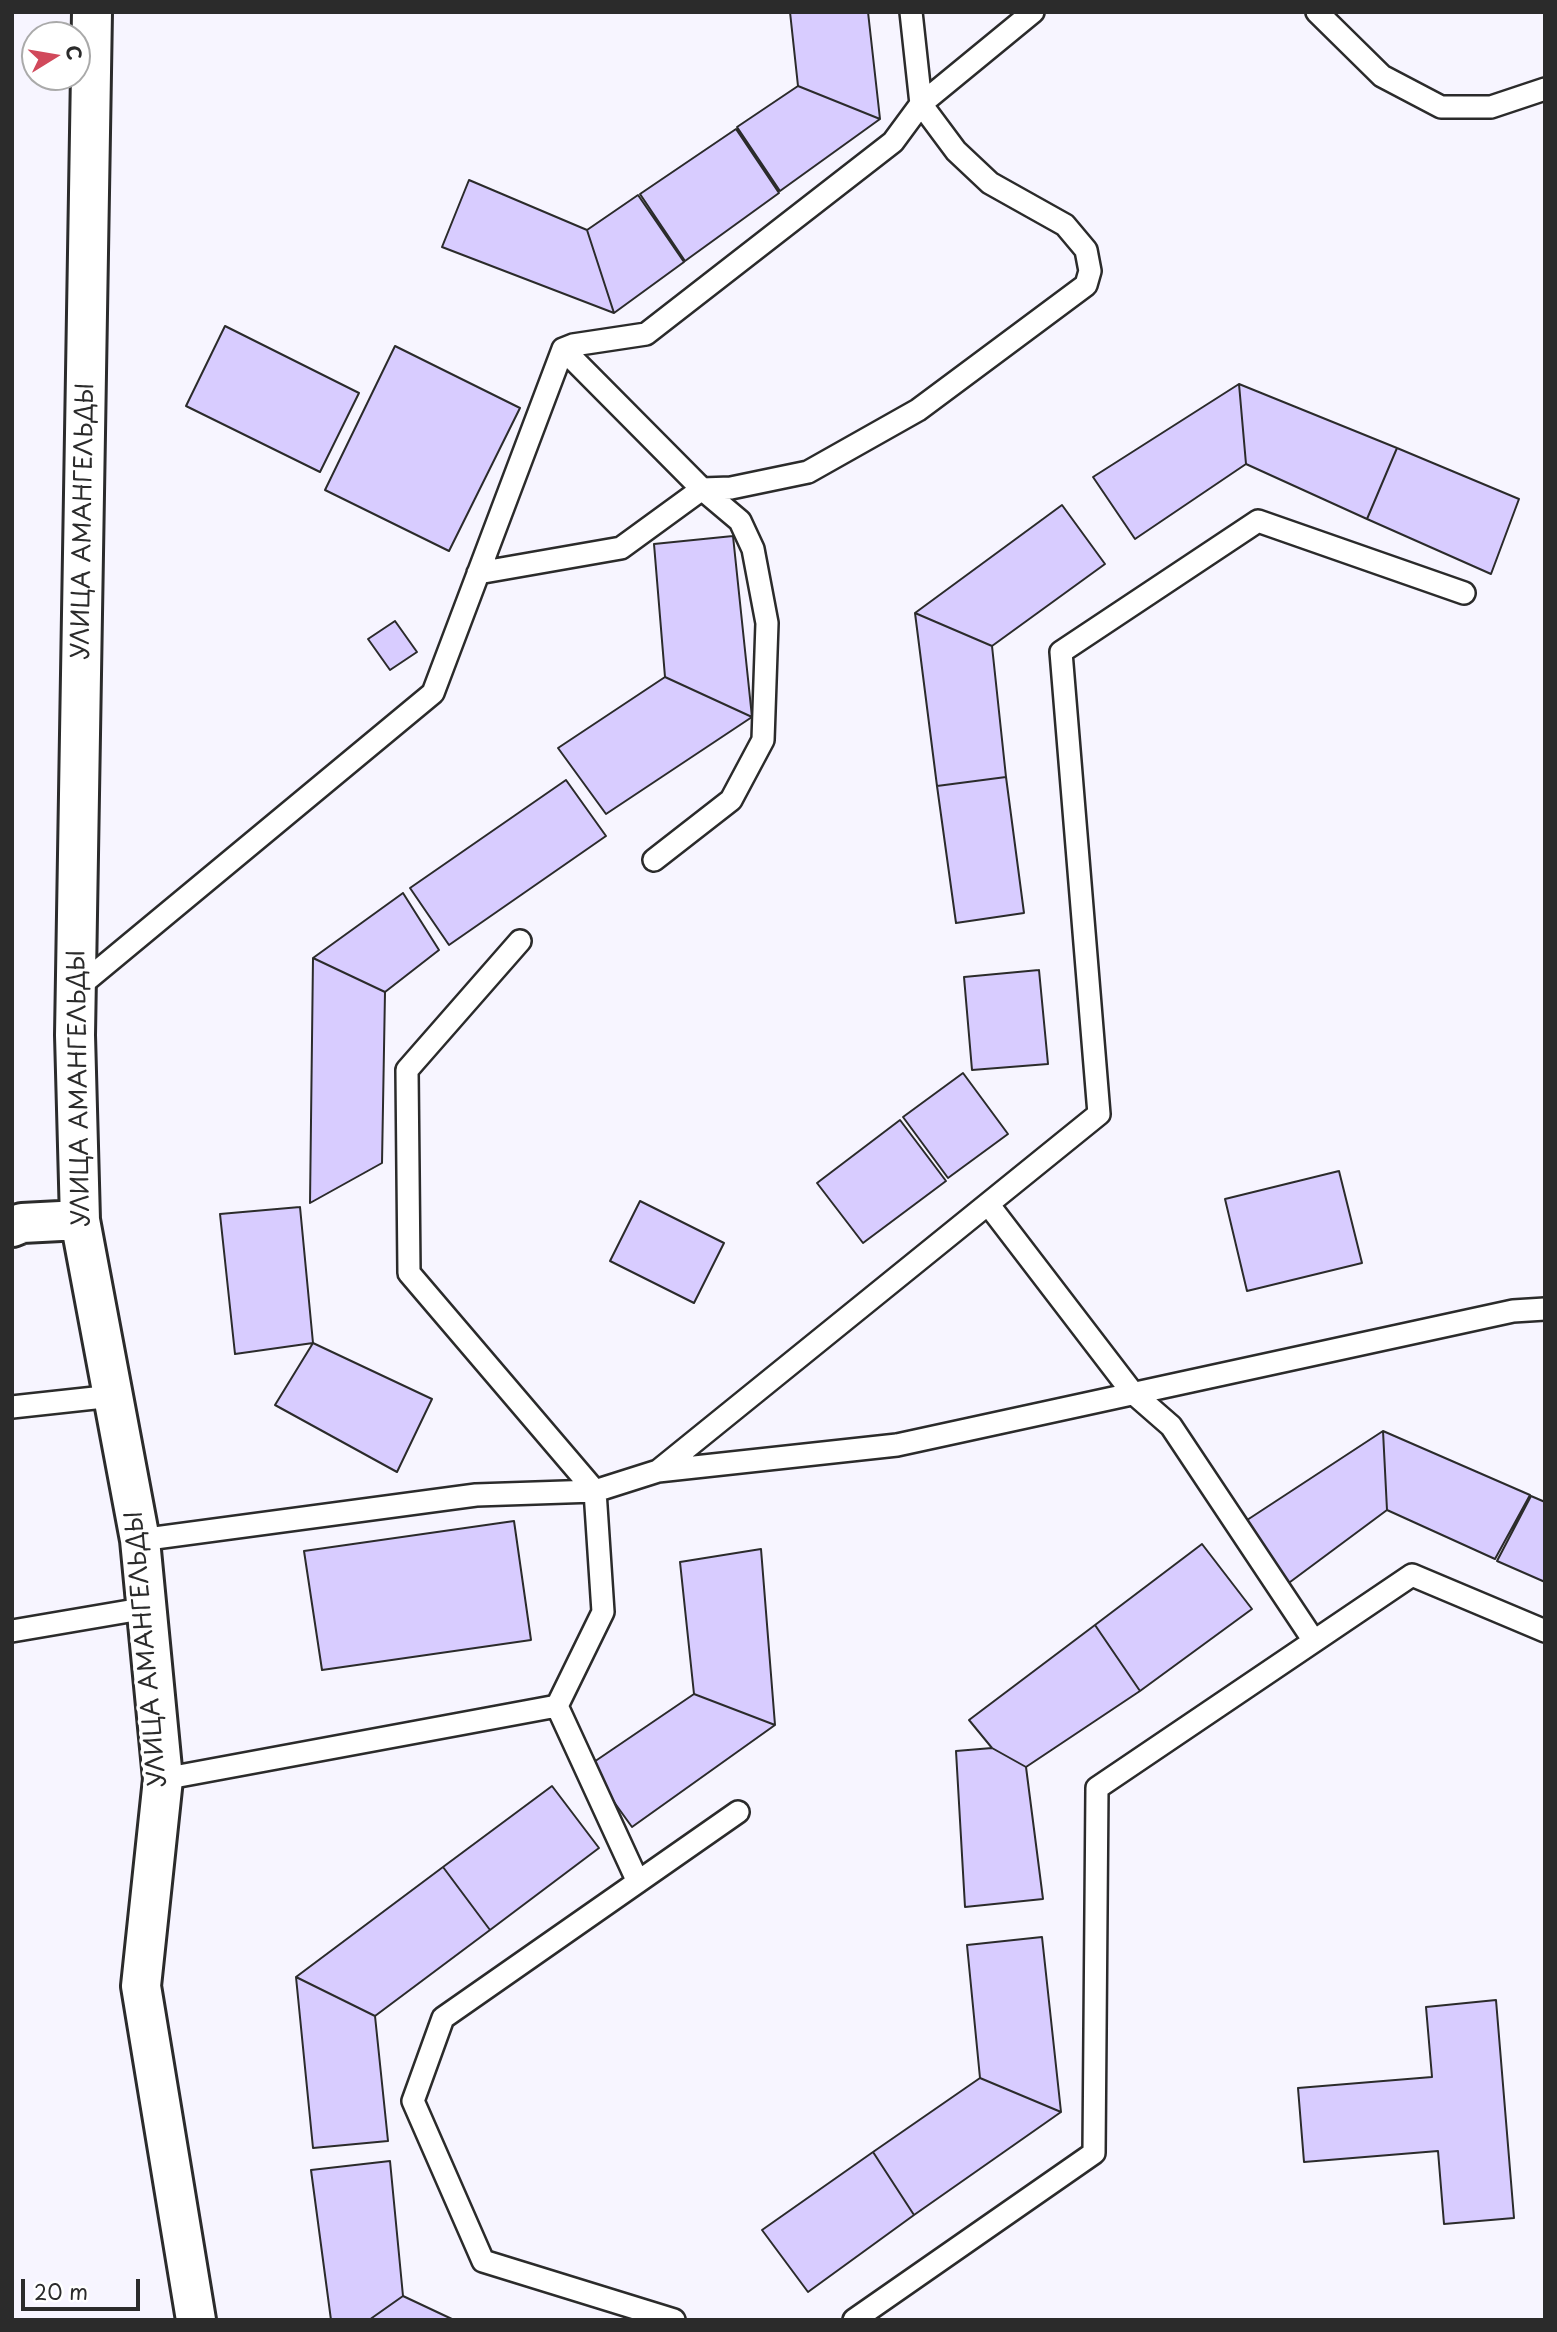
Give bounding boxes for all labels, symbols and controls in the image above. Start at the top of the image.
north arrow [21,21,91,91]
text: С [60,43,90,62]
street label: УЛИЦА АМАНГЕЛЬДЫ [67,382,101,660]
street label: УЛИЦА АМАНГЕЛЬДЫ [63,949,97,1227]
street label: УЛИЦА АМАНГЕЛЬДЫ [121,1510,173,1788]
scale bar [24,2266,144,2310]
text: 20 m [34,2275,88,2307]

